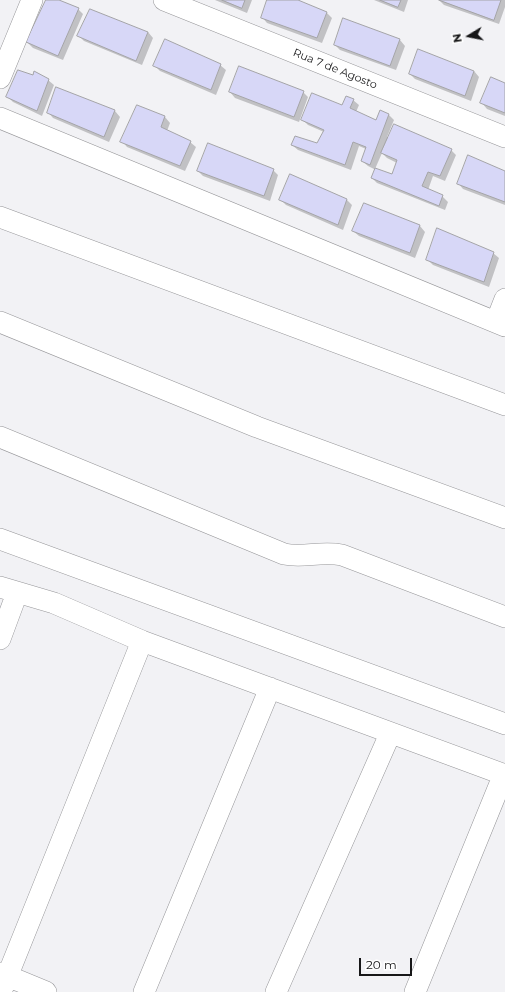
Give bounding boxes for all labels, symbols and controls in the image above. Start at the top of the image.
north arrow [449,16,489,56]
text: N [450,32,465,44]
street label: Rua 7 de Agosto [291,46,379,92]
scale bar [361,950,414,976]
text: 20 m [366,957,397,972]

